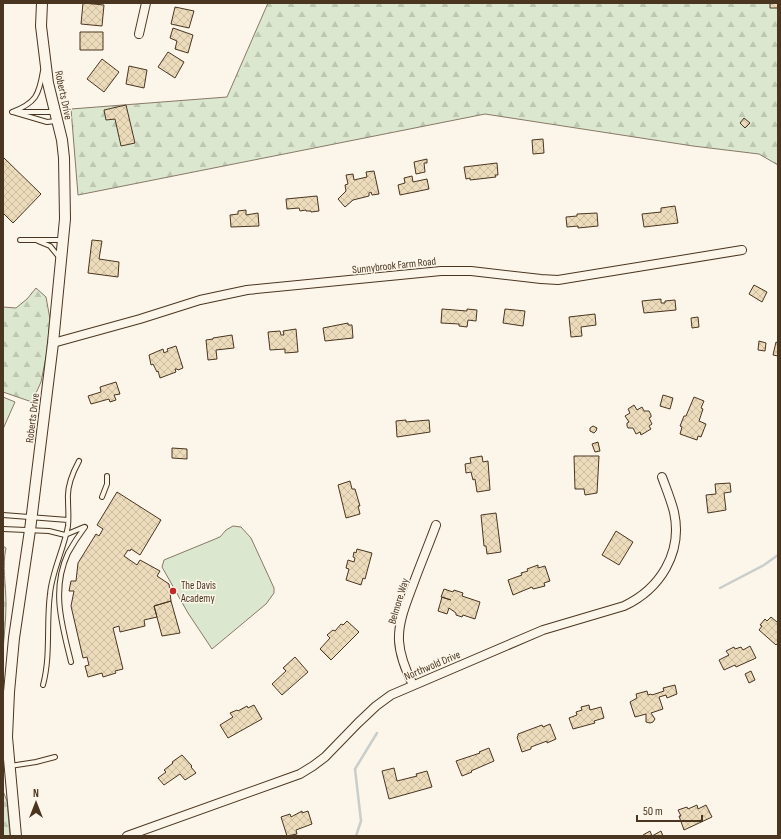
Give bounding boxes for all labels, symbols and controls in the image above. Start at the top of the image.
street label: Roberts Drive [52,69,75,121]
street label: Sunnybrook Farm Road [352,255,437,276]
street label: Roberts Drive [23,392,42,444]
street label: Belmore Way [385,576,412,626]
place label: The Davis Academy [180,579,216,605]
marker: The Davis Academy [168,586,178,596]
street label: Northwold Drive [402,648,462,683]
north arrow [16,783,56,823]
text: N [33,787,39,800]
scale bar [637,797,702,823]
text: 50 m [643,804,663,819]

